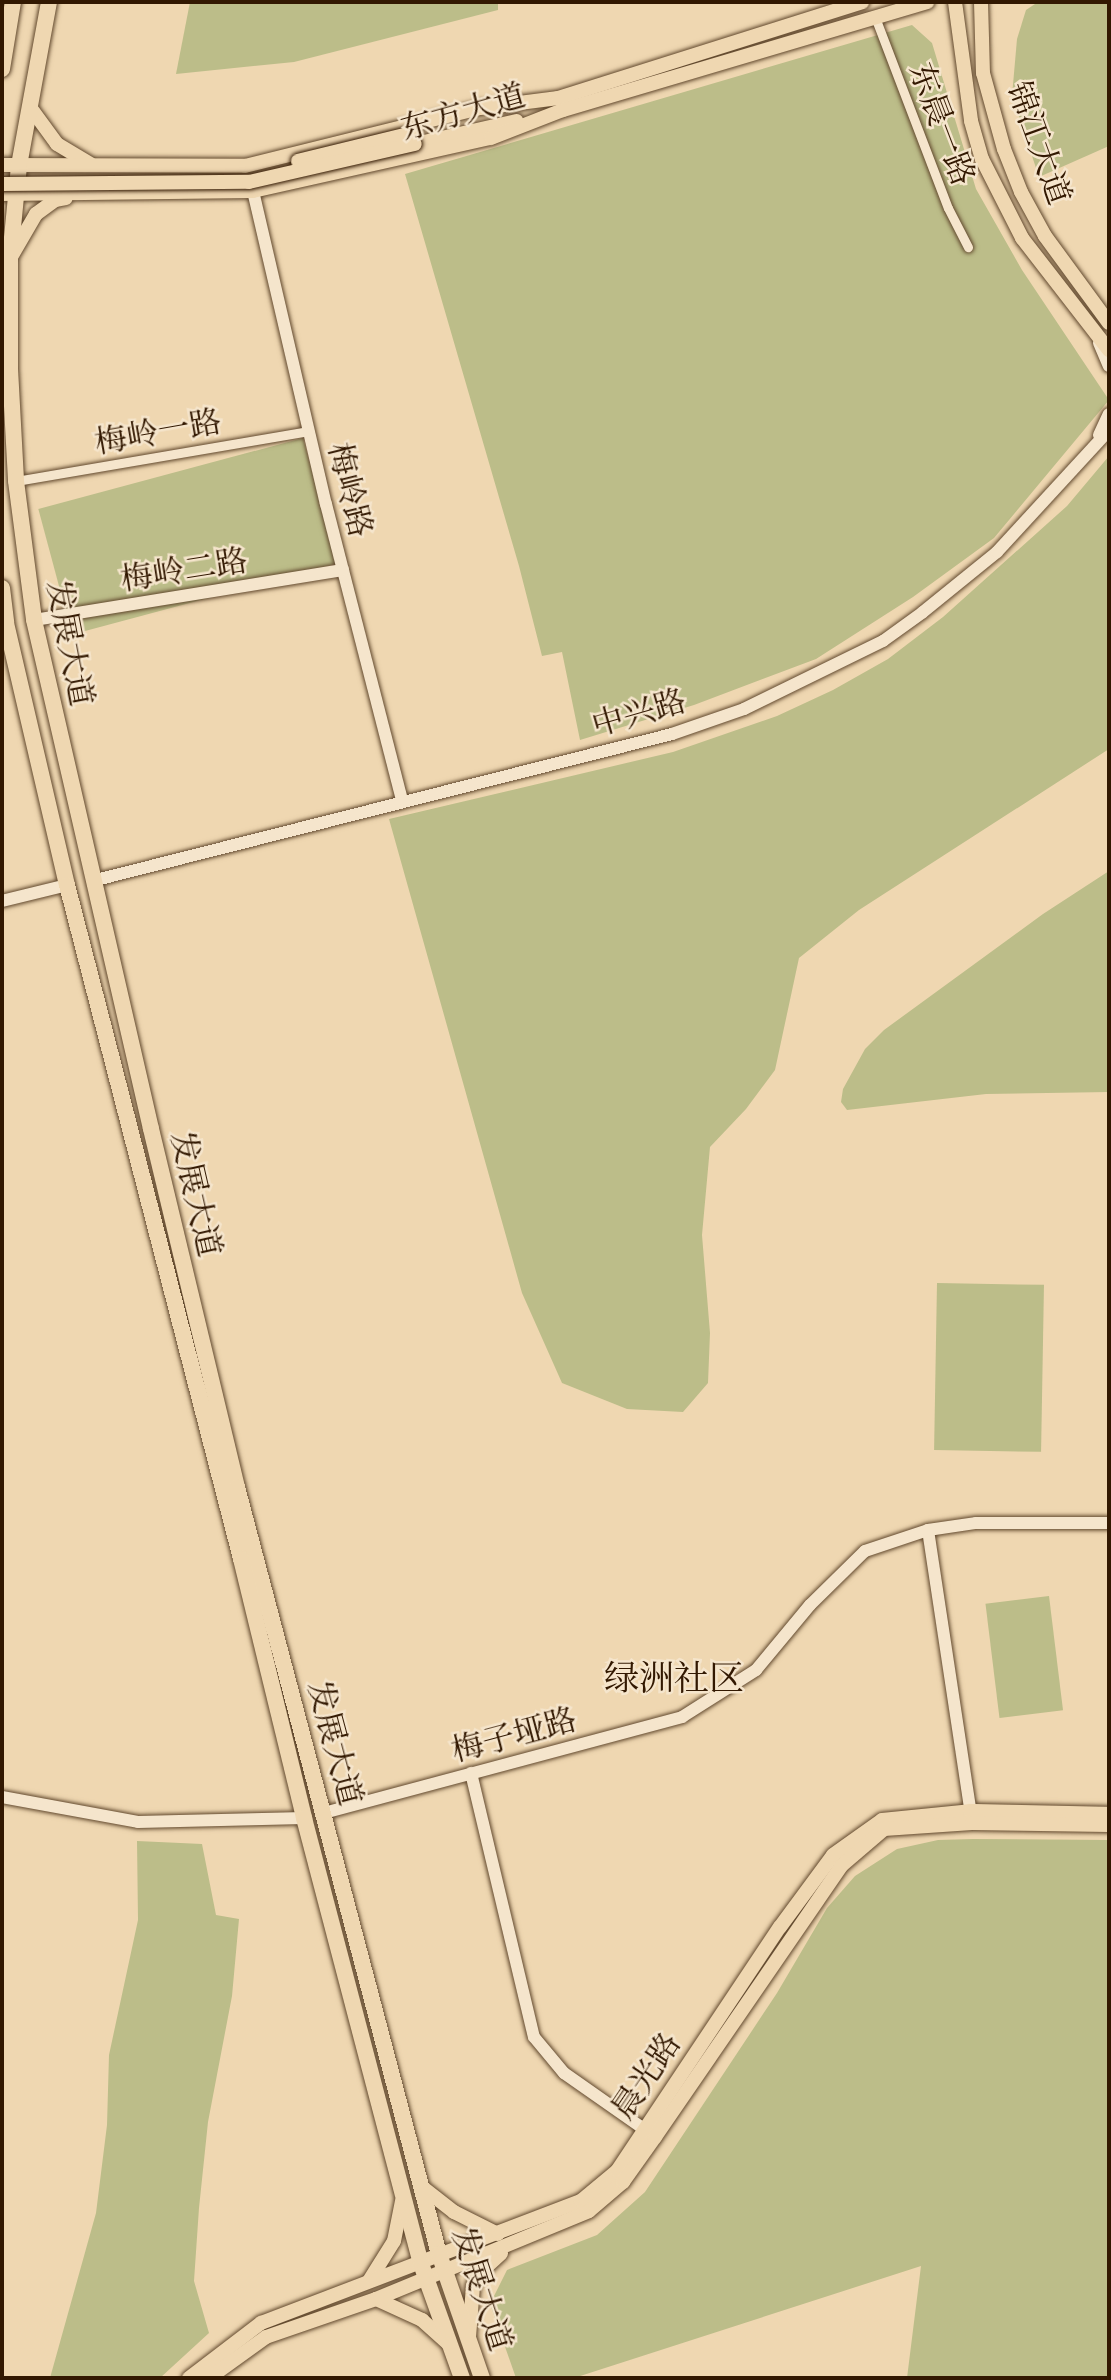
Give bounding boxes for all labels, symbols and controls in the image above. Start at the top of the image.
street label: 东晨一路 [901,57,983,191]
street label: 东方大道 [396,76,530,148]
street label: 锦江大道 [999,76,1079,210]
street label: 梅岭一路 [92,402,224,462]
street label: 梅岭路 [320,439,380,541]
street label: 梅岭二路 [118,541,250,599]
street label: 发展大道 [39,577,101,709]
street label: 中兴路 [588,681,690,745]
street label: 发展大道 [163,1127,229,1261]
district label: 绿洲社区 [604,1657,744,1699]
street label: 发展大道 [300,1676,370,1810]
street label: 梅子垭路 [447,1700,581,1770]
street label: 晨光路 [603,2025,689,2127]
street label: 发展大道 [444,2222,520,2356]

